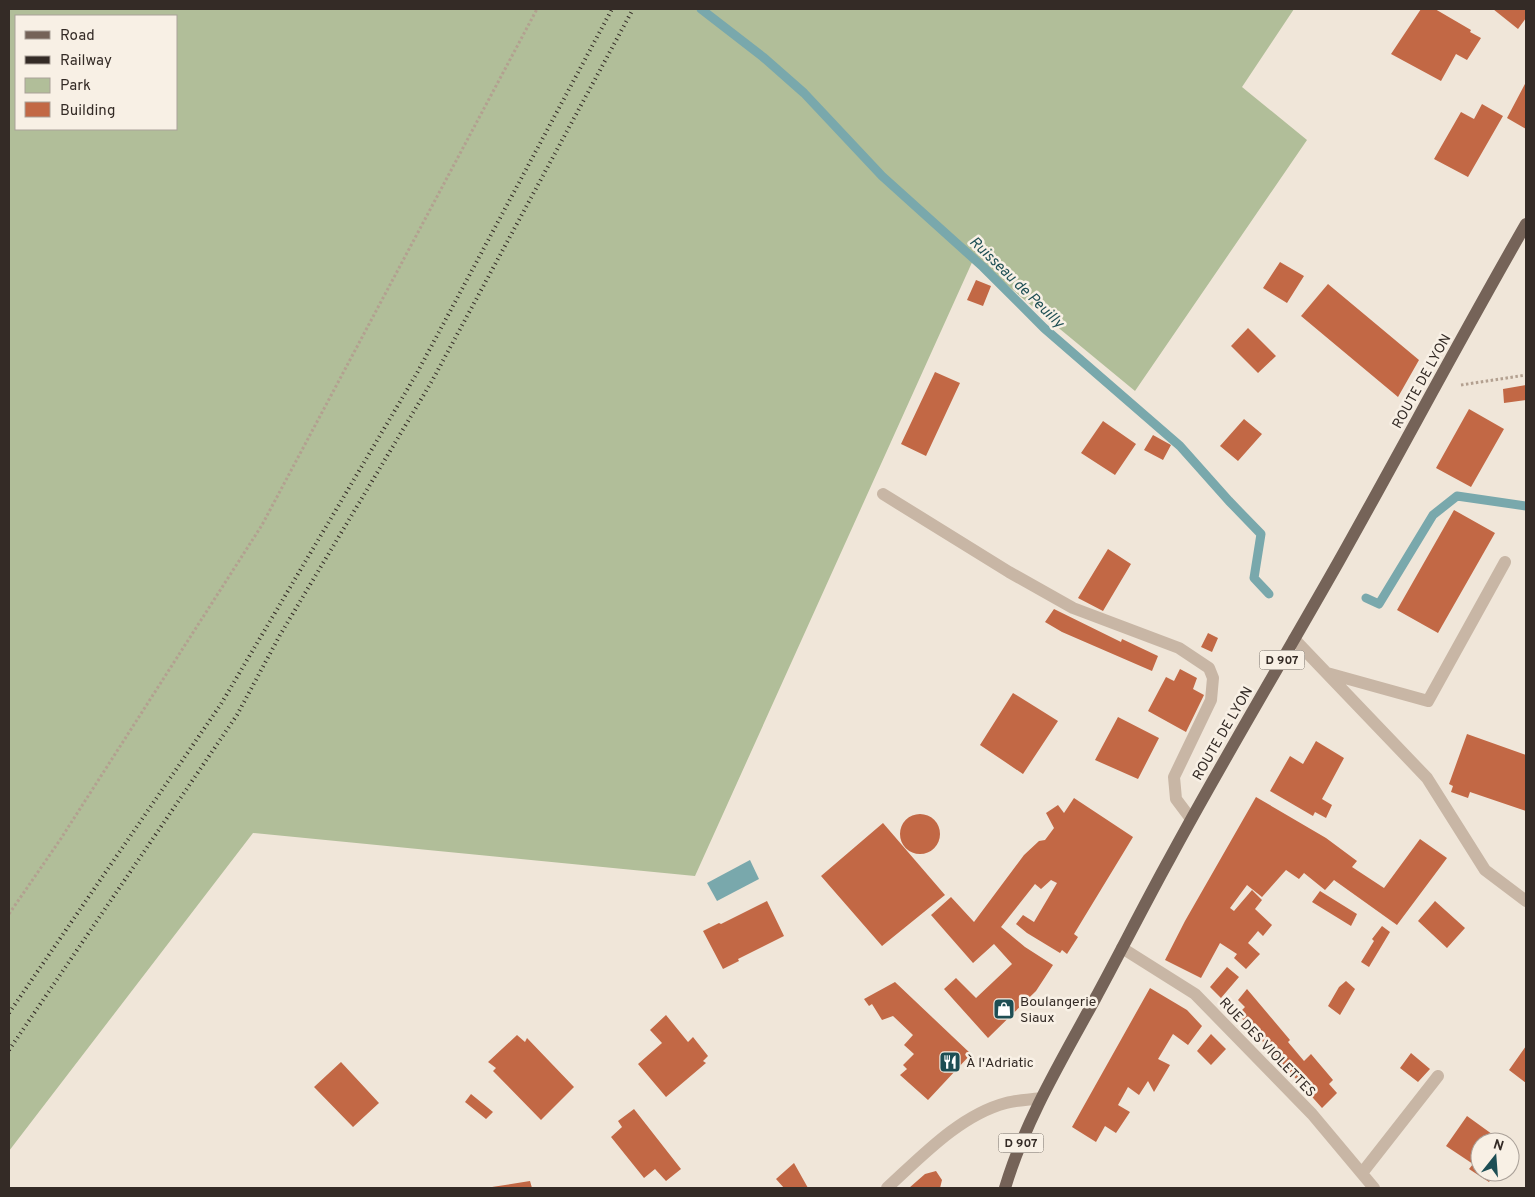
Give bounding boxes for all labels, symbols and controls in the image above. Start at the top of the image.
legend [15,15,178,130]
text: Road [60,27,95,46]
text: Railway [60,52,112,71]
text: Park [60,77,91,96]
text: Building [60,102,115,121]
water label: Ruisseau de Peuilly [965,233,1068,334]
street label: ROUTE DE LYON [1389,331,1455,432]
road number: D 907 [1260,650,1304,670]
street label: ROUTE DE LYON [1190,684,1257,784]
place label: Boulangerie Siaux [1020,994,1096,1027]
street label: RUE DES VIOLETTES [1215,995,1319,1101]
shop icon: Boulangerie Siaux [992,997,1016,1021]
restaurant icon: À l'Adriatic [938,1050,962,1074]
place label: À l'Adriatic [966,1054,1034,1072]
north arrow [1470,1132,1520,1182]
road number: D 907 [998,1134,1044,1152]
text: N [1491,1136,1506,1156]

